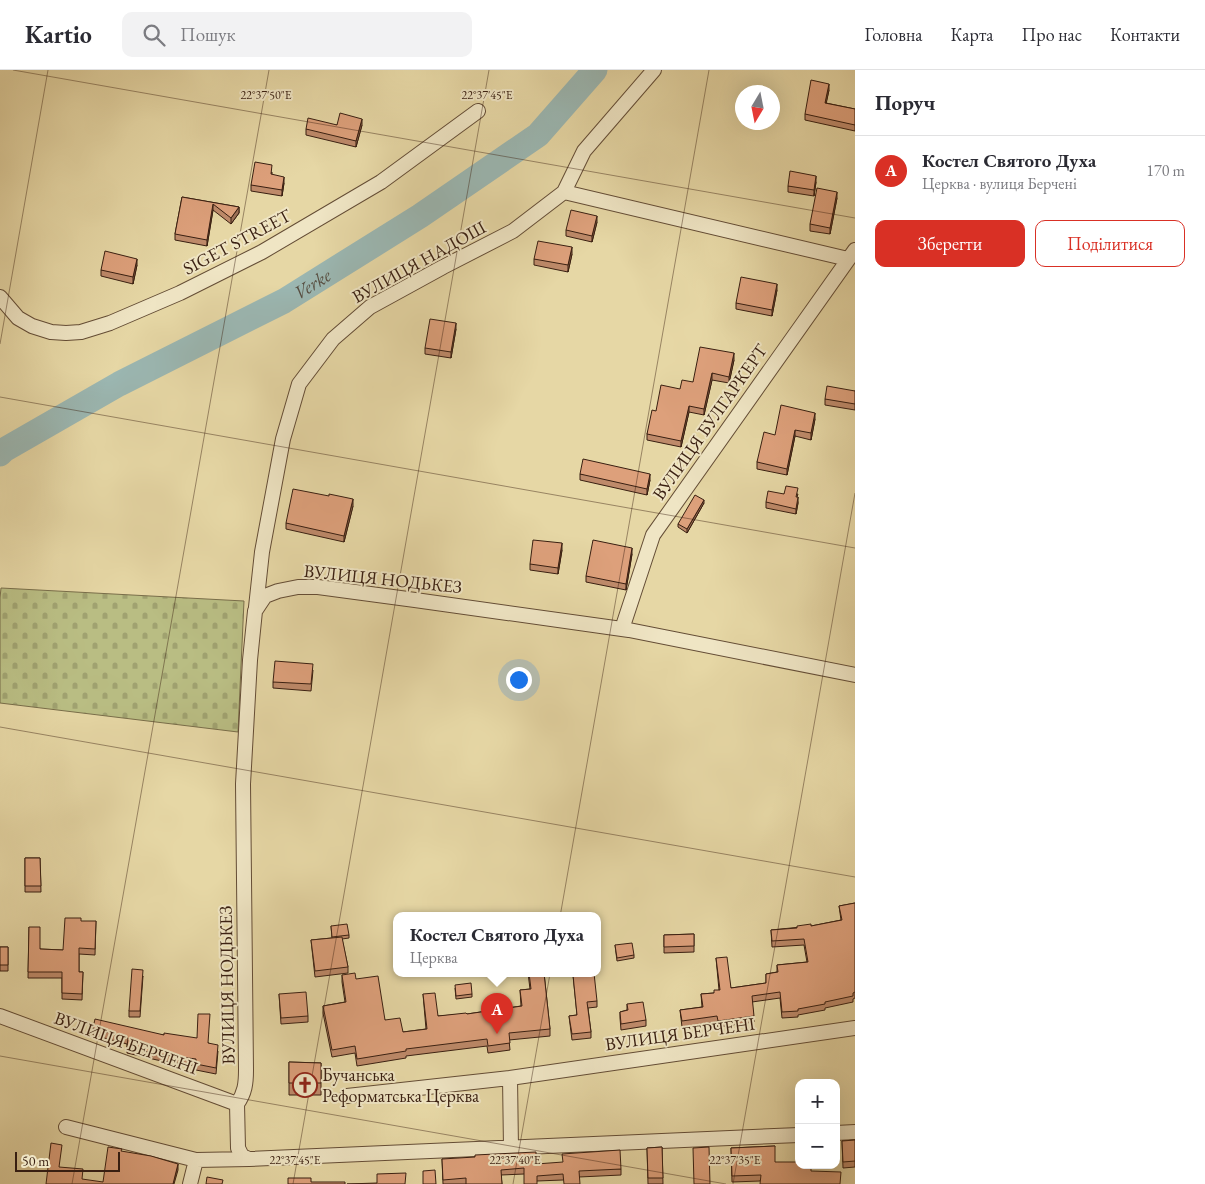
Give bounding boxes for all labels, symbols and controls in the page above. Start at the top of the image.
search box [122,12,472,57]
text: Kartio [25,19,92,50]
icon: search [140,21,168,49]
text: Пошук [180,22,236,47]
text: Головна [865,23,922,46]
text: Карта [950,23,993,46]
text: Про нас [1021,23,1082,46]
text: Контакти [1110,23,1180,46]
north arrow [735,85,780,130]
text: 22°37'50"E [240,87,292,103]
text: 22°37'45"E [461,87,513,103]
text: Поруч [875,89,935,116]
text: Костел Святого Духа [922,148,1096,173]
text: A [885,160,897,181]
text: 170 m [1146,160,1185,181]
text: Церква · вулиця Берчені [922,173,1077,194]
street label: SIGET STREET [179,203,296,280]
street label: ВУЛИЦЯ НАДОШ [348,215,490,308]
button: Зберегти [875,220,1025,267]
button: Поділитися [1035,220,1185,267]
water label: Verke [289,263,336,305]
street label: ВУЛИЦЯ БУЛГАРКЕРТ [647,338,773,504]
street label: ВУЛИЦЯ НОДЬКЕЗ [303,559,463,598]
your location [506,667,532,693]
street label: ВУЛИЦЯ НОДЬКЕЗ [214,905,239,1065]
popup [393,912,601,977]
text: Костел Святого Духа [410,922,584,947]
text: Церква [410,947,458,968]
pin: A [481,993,513,1034]
street label: ВУЛИЦЯ БЕРЧЕНІ [51,1006,201,1079]
street label: ВУЛИЦЯ БЕРЧЕНІ [603,1012,756,1055]
place label: Бучанська Реформатська Церква [322,1063,480,1107]
church icon: Бучанська Реформатська Церква [292,1072,318,1098]
map controls [795,1079,840,1169]
button: + [795,1079,840,1124]
button: − [795,1124,840,1169]
scale bar [15,1149,120,1172]
text: 50 m [22,1152,49,1170]
text: 22°37'45"E [269,1152,321,1168]
text: 22°37'40"E [489,1152,541,1168]
text: 22°37'35"E [709,1152,761,1168]

